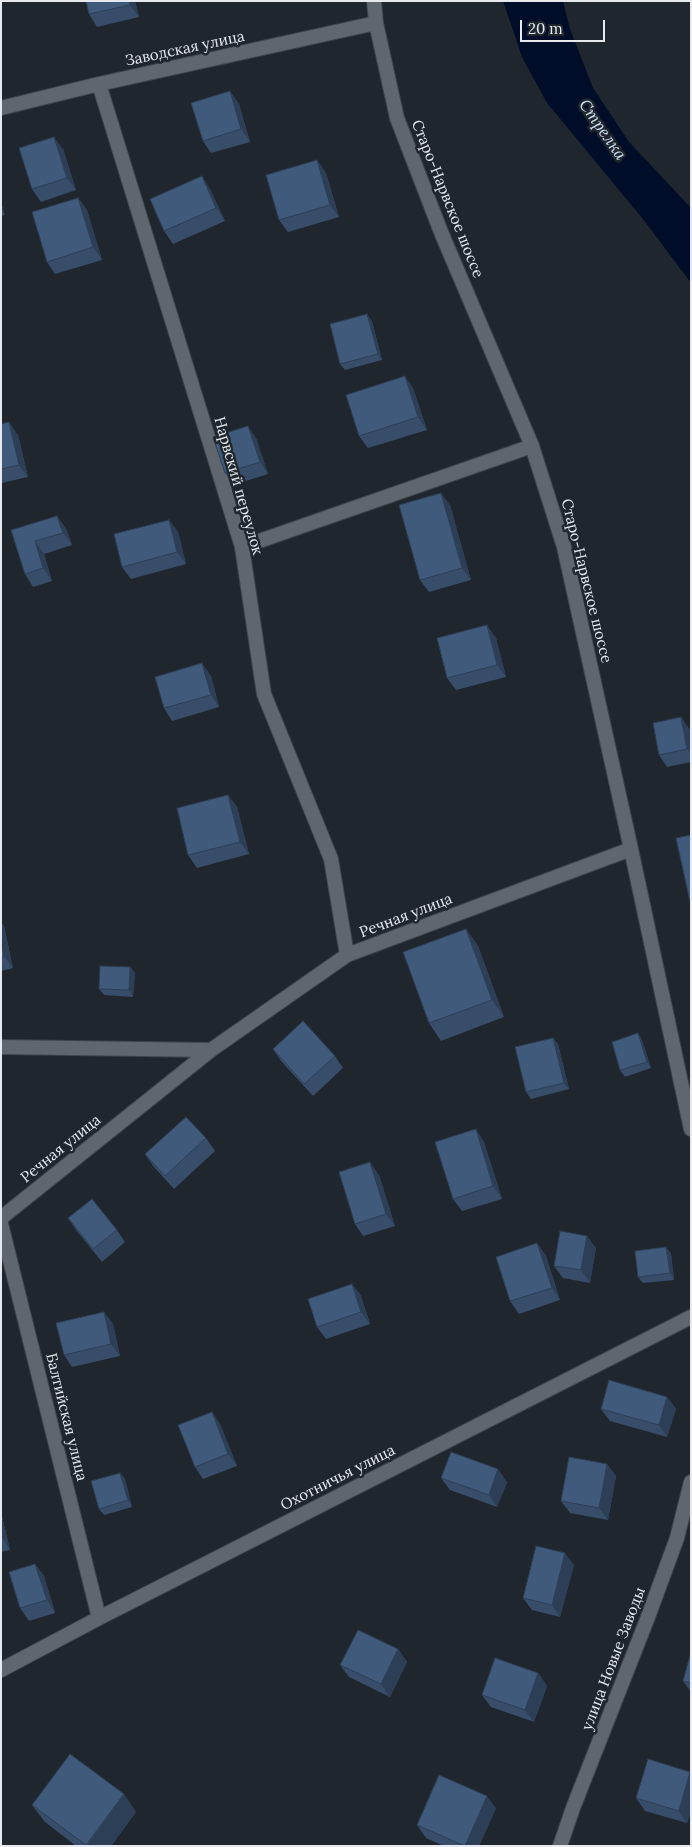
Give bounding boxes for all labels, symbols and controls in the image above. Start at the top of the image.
scale bar [522,10,607,42]
text: 20 m [528,19,563,38]
street label: Заводская улица [124,28,246,70]
water label: Стрелка [574,96,630,164]
street label: Старо-Нарвское шоссе [407,118,487,280]
street label: Нарвский переулок [210,415,266,557]
street label: Старо-Нарвское шоссе [557,497,615,665]
street label: Речная улица [357,890,455,942]
street label: Речная улица [17,1111,105,1187]
street label: Балтийская улица [41,1351,91,1483]
street label: Охотничья улица [278,1441,398,1515]
street label: улица Новые Заводы [578,1585,650,1733]

